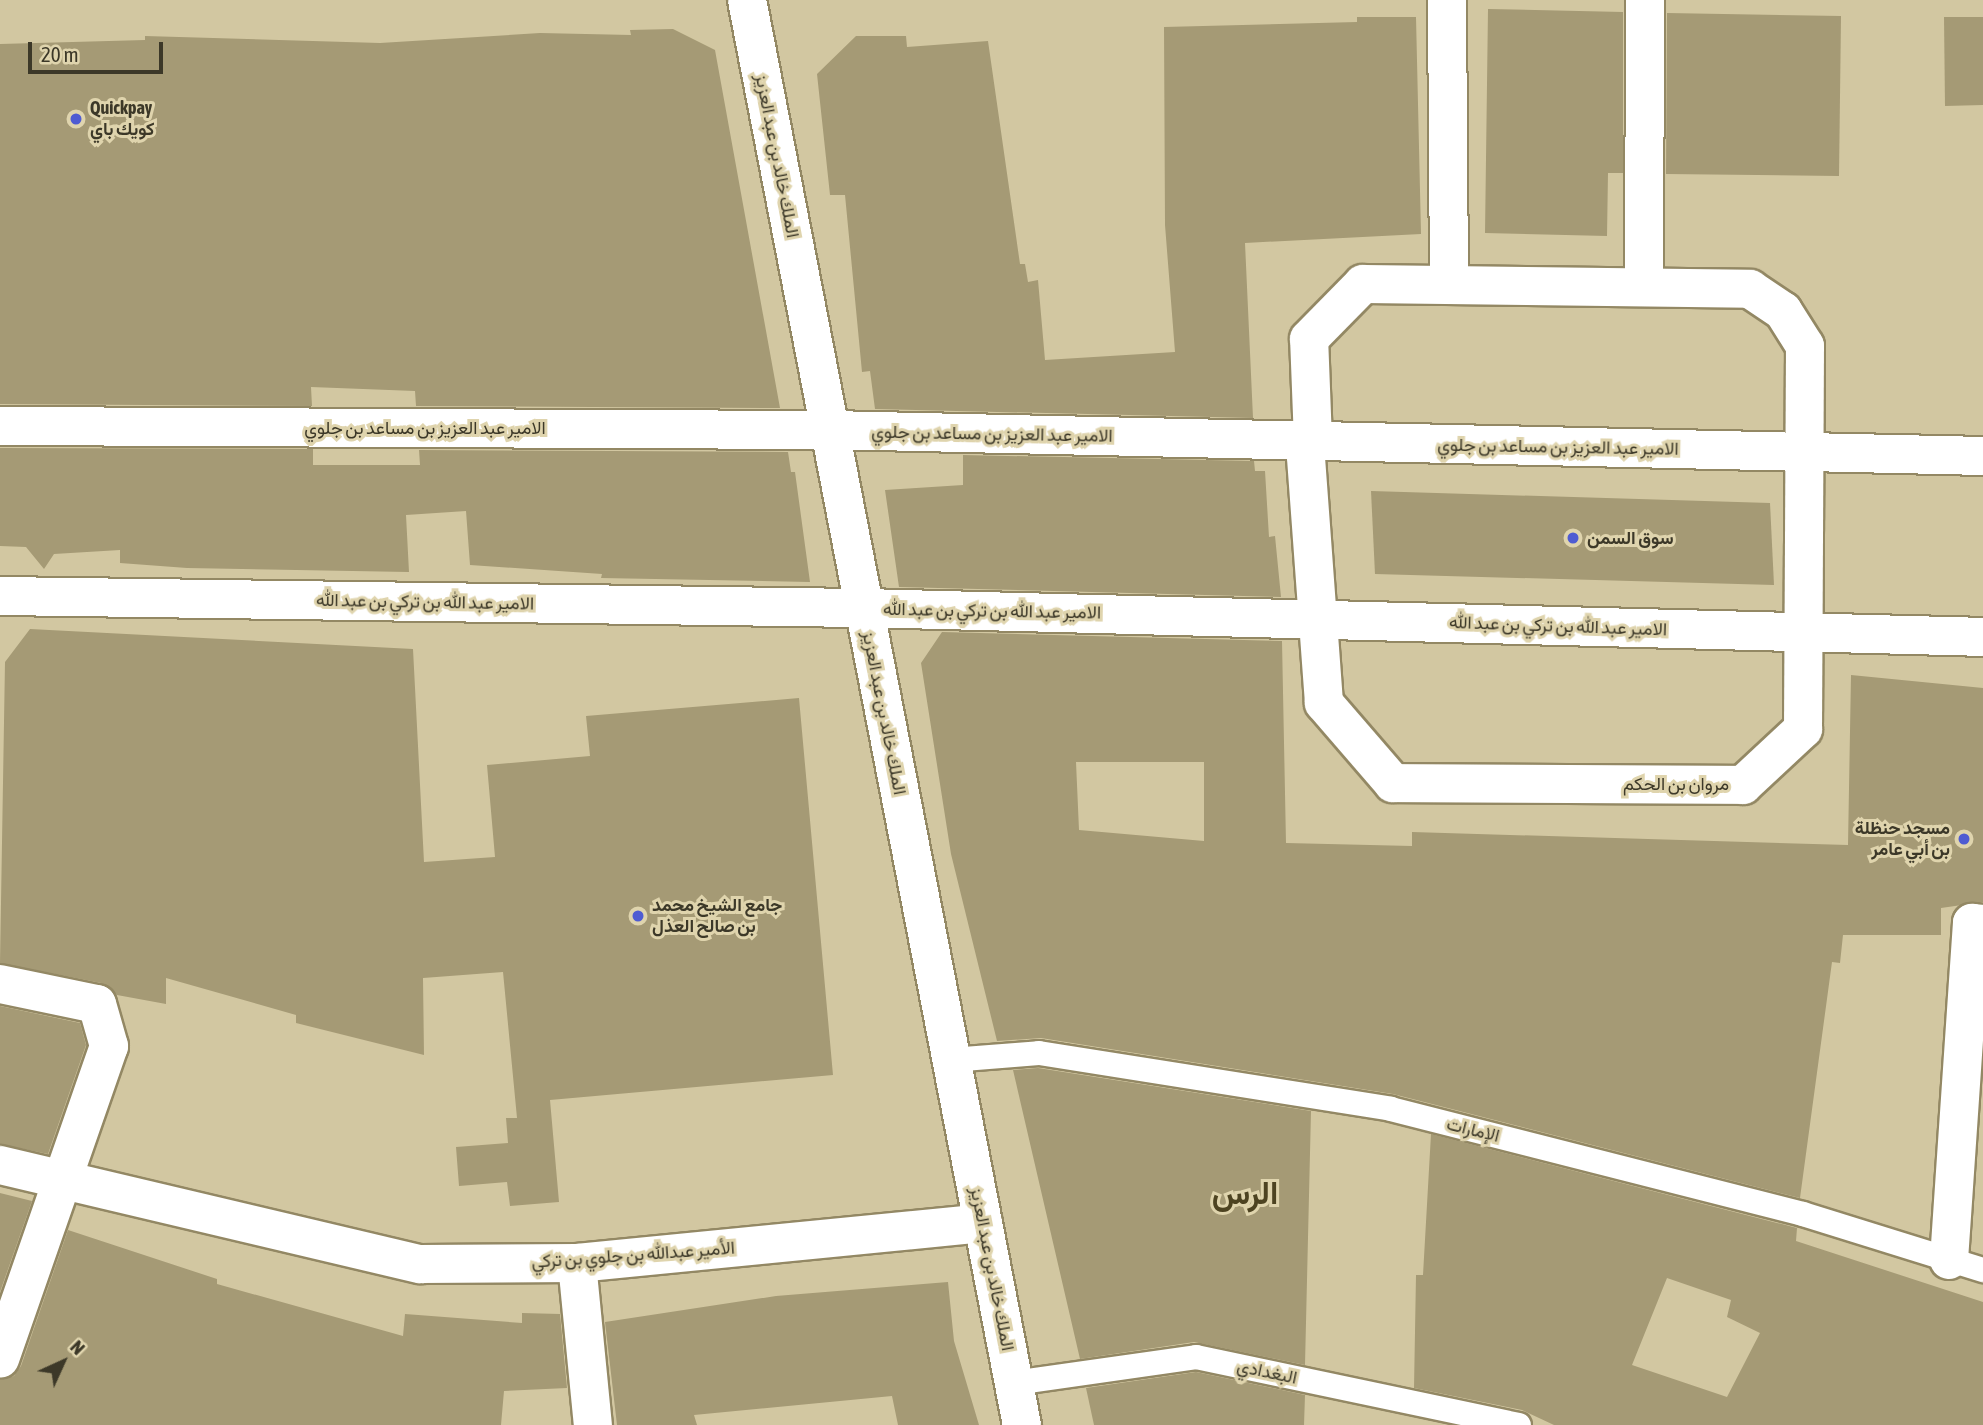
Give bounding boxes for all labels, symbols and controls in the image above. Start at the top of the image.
scale bar [32,28,166,72]
text: 20 m [41,42,79,66]
street label: الملك خالد بن عبد العزيز [751,72,803,240]
place label: Quickpay كويك باي [90,98,155,140]
marker: Quickpay كويك باي [68,111,84,127]
street label: الامير عبد العزيز بن مساعد بن جلوي [304,417,546,439]
street label: الامير عبد العزيز بن مساعد بن جلوي [871,421,1113,447]
street label: الامير عبد العزيز بن مساعد بن جلوي [1437,434,1679,460]
place label: سوق السمن [1587,527,1674,549]
marker: سوق السمن [1565,530,1581,546]
street label: الامير عبد الله بن تركي بن عبد الله [316,589,534,615]
street label: الامير عبد الله بن تركي بن عبد الله [883,598,1101,624]
street label: الامير عبد الله بن تركي بن عبد الله [1449,611,1667,641]
street label: الملك خالد بن عبد العزيز [858,629,910,797]
street label: مروان بن الحكم [1623,773,1729,795]
place label: مسجد حنظلة بن أبي عامر [1855,818,1950,860]
marker: مسجد حنظلة بن أبي عامر [1956,831,1972,847]
place label: جامع الشيخ محمد بن صالح العذل [652,895,782,937]
marker: جامع الشيخ محمد بن صالح العذل [630,908,646,924]
street label: الإمارات [1444,1113,1502,1147]
district label: الرس [1212,1174,1278,1212]
street label: الملك خالد بن عبد العزيز [966,1185,1018,1353]
street label: الأمير عبدالله بن جلوي بن تركي [531,1237,735,1273]
north arrow [28,1327,98,1397]
text: N [66,1335,90,1359]
street label: البغدادي [1235,1355,1299,1389]

